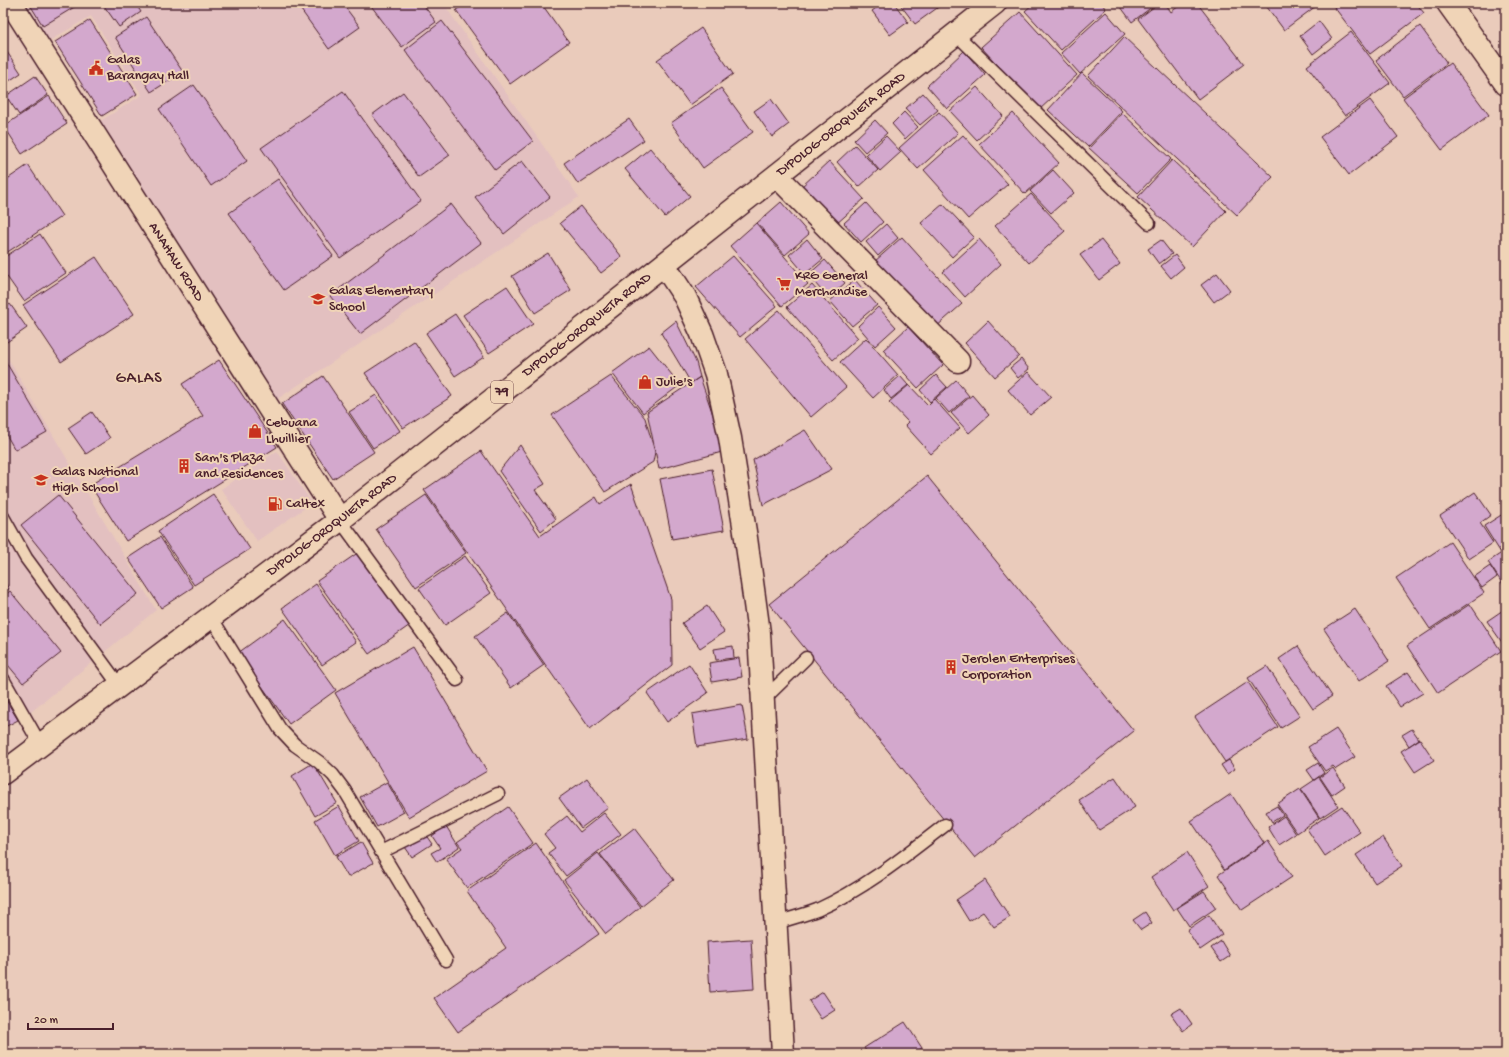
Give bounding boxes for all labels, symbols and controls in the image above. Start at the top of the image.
place label: Galas Barangay Hall [106,52,189,85]
public building icon: Galas Barangay Hall [88,60,104,76]
street label: DIPOLOG-OROQUIETA ROAD [773,68,910,181]
street label: ANAHAW ROAD [144,219,208,305]
street label: DIPOLOG-OROQUIETA ROAD [518,268,655,382]
place label: KRG General Merchandise [795,268,868,301]
supermarket icon: KRG General Merchandise [776,276,792,292]
place label: Galas Elementary School [329,283,433,316]
school or university icon: Galas Elementary School [310,291,326,307]
district label: GALAS [115,370,163,389]
shop icon: Julie's [637,374,653,390]
place label: Julie's [656,374,693,391]
road number: 79 [491,381,513,403]
place label: Cebuana Lhuillier [266,415,318,448]
shop icon: Cebuana Lhuillier [247,423,263,439]
place label: Sam's Plaza and Residences [195,450,284,483]
building icon: Sam's Plaza and Residences [176,458,192,474]
place label: Galas National High School [52,464,138,497]
street label: DIPOLOG-OROQUIETA ROAD [263,469,401,581]
school or university icon: Galas National High School [33,472,49,488]
fuel station icon: Caltex [267,496,283,512]
place label: Caltex [286,496,325,513]
place label: Jerolen Enterprises Corporation [962,651,1076,684]
building icon: Jerolen Enterprises Corporation [943,659,959,675]
scale bar [28,1005,113,1031]
text: 20 m [34,1014,59,1028]

